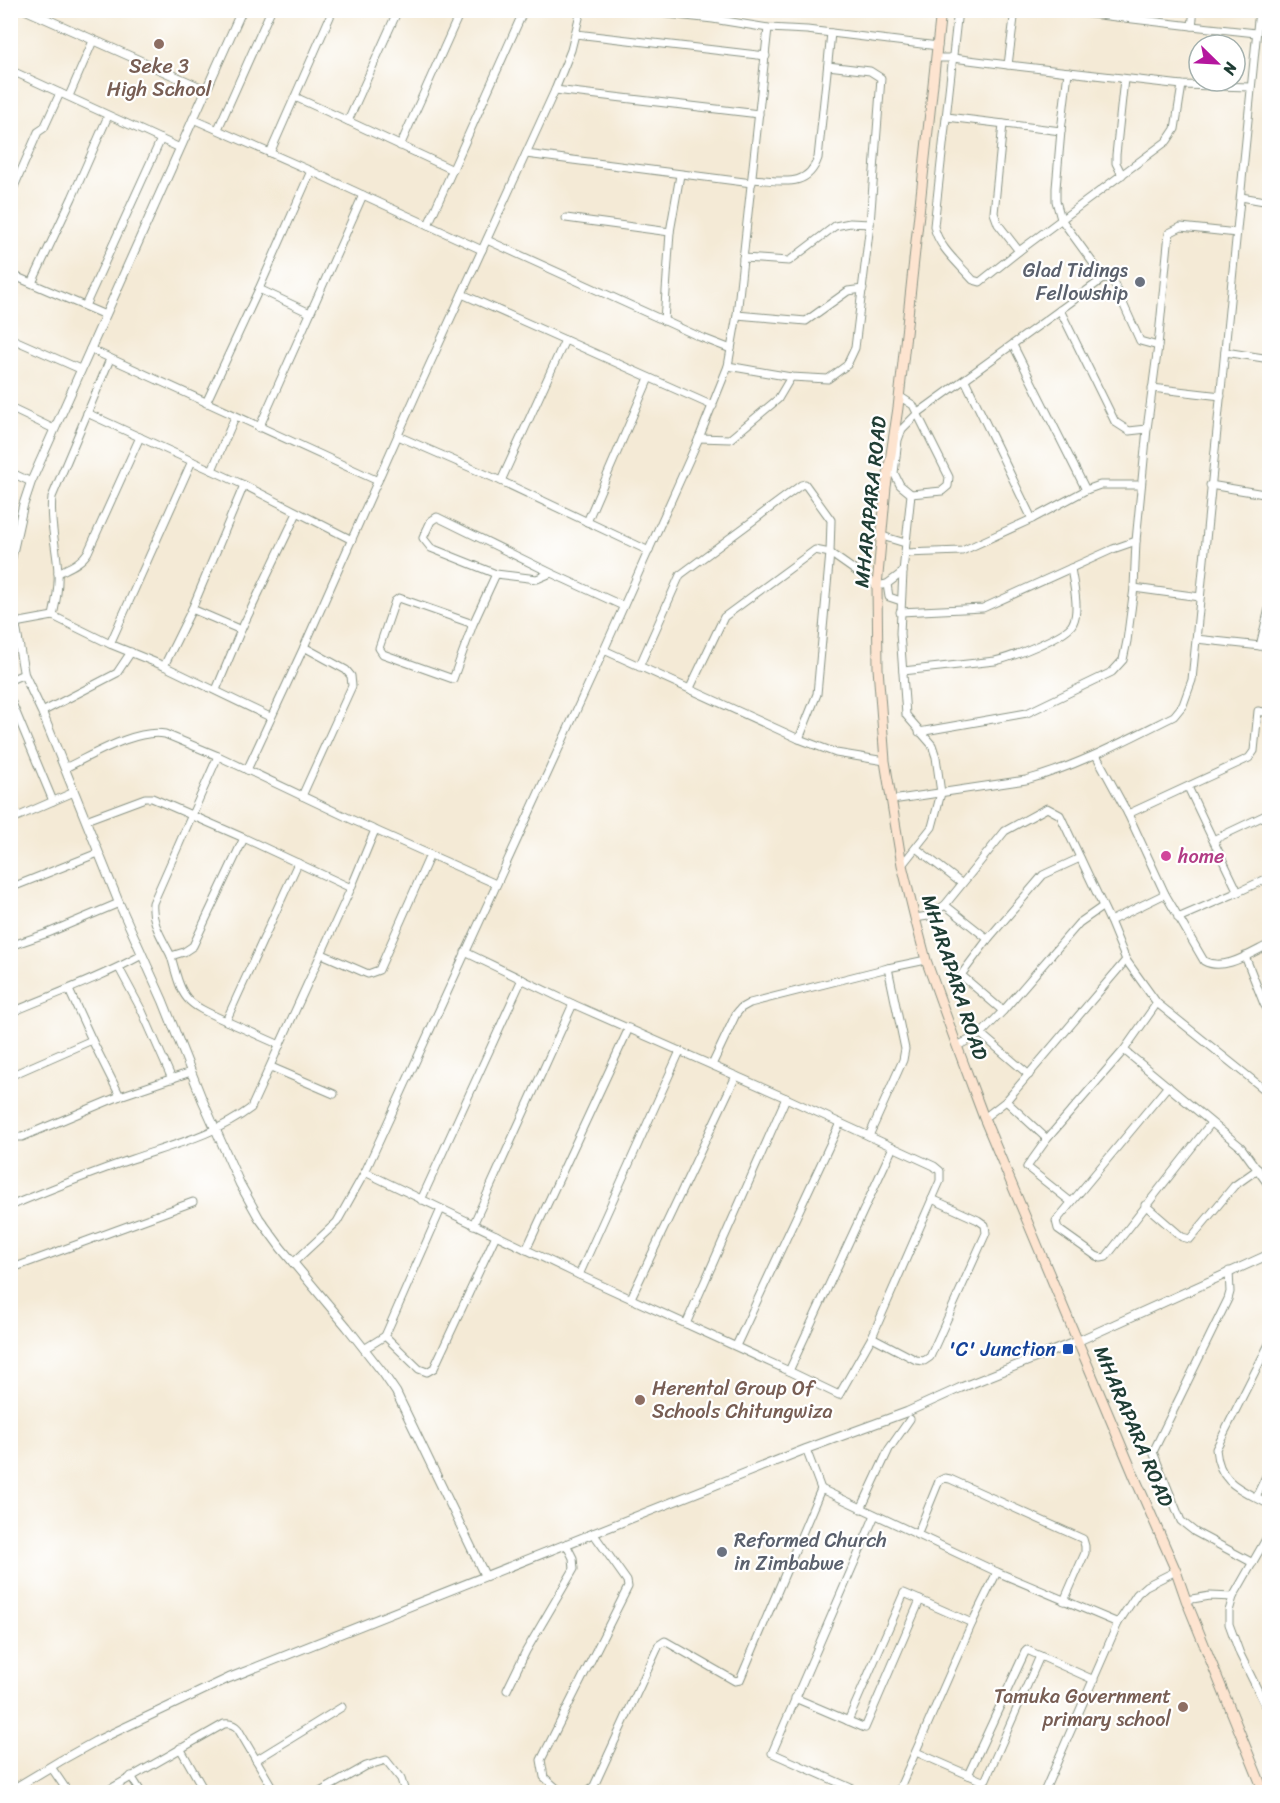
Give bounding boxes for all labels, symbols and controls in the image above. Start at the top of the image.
north arrow [1187,33,1247,93]
marker: Seke 3 High School [152,37,166,51]
place label: Seke 3 High School [107,49,213,107]
text: N [1214,57,1246,81]
place label: Glad Tidings Fellowship [1023,253,1129,311]
marker: Glad Tidings Fellowship [1133,275,1147,289]
street label: MHARAPARA ROAD [844,415,897,589]
place label: home [1177,839,1224,874]
marker: home [1159,849,1173,863]
street label: MHARAPARA ROAD [911,890,998,1064]
place label: 'C' Junction [948,1332,1056,1367]
street label: MHARAPARA ROAD [1084,1340,1183,1512]
marker: 'C' Junction [1061,1342,1075,1356]
place label: Herental Group Of Schools Chitungwiza [652,1371,832,1429]
marker: Herental Group Of Schools Chitungwiza [633,1393,647,1407]
place label: Reformed Church in Zimbabwe [734,1523,887,1581]
marker: Reformed Church in Zimbabwe [715,1545,729,1559]
place label: Tamuka Government primary school [994,1679,1171,1737]
marker: Tamuka Government primary school [1176,1700,1190,1714]

